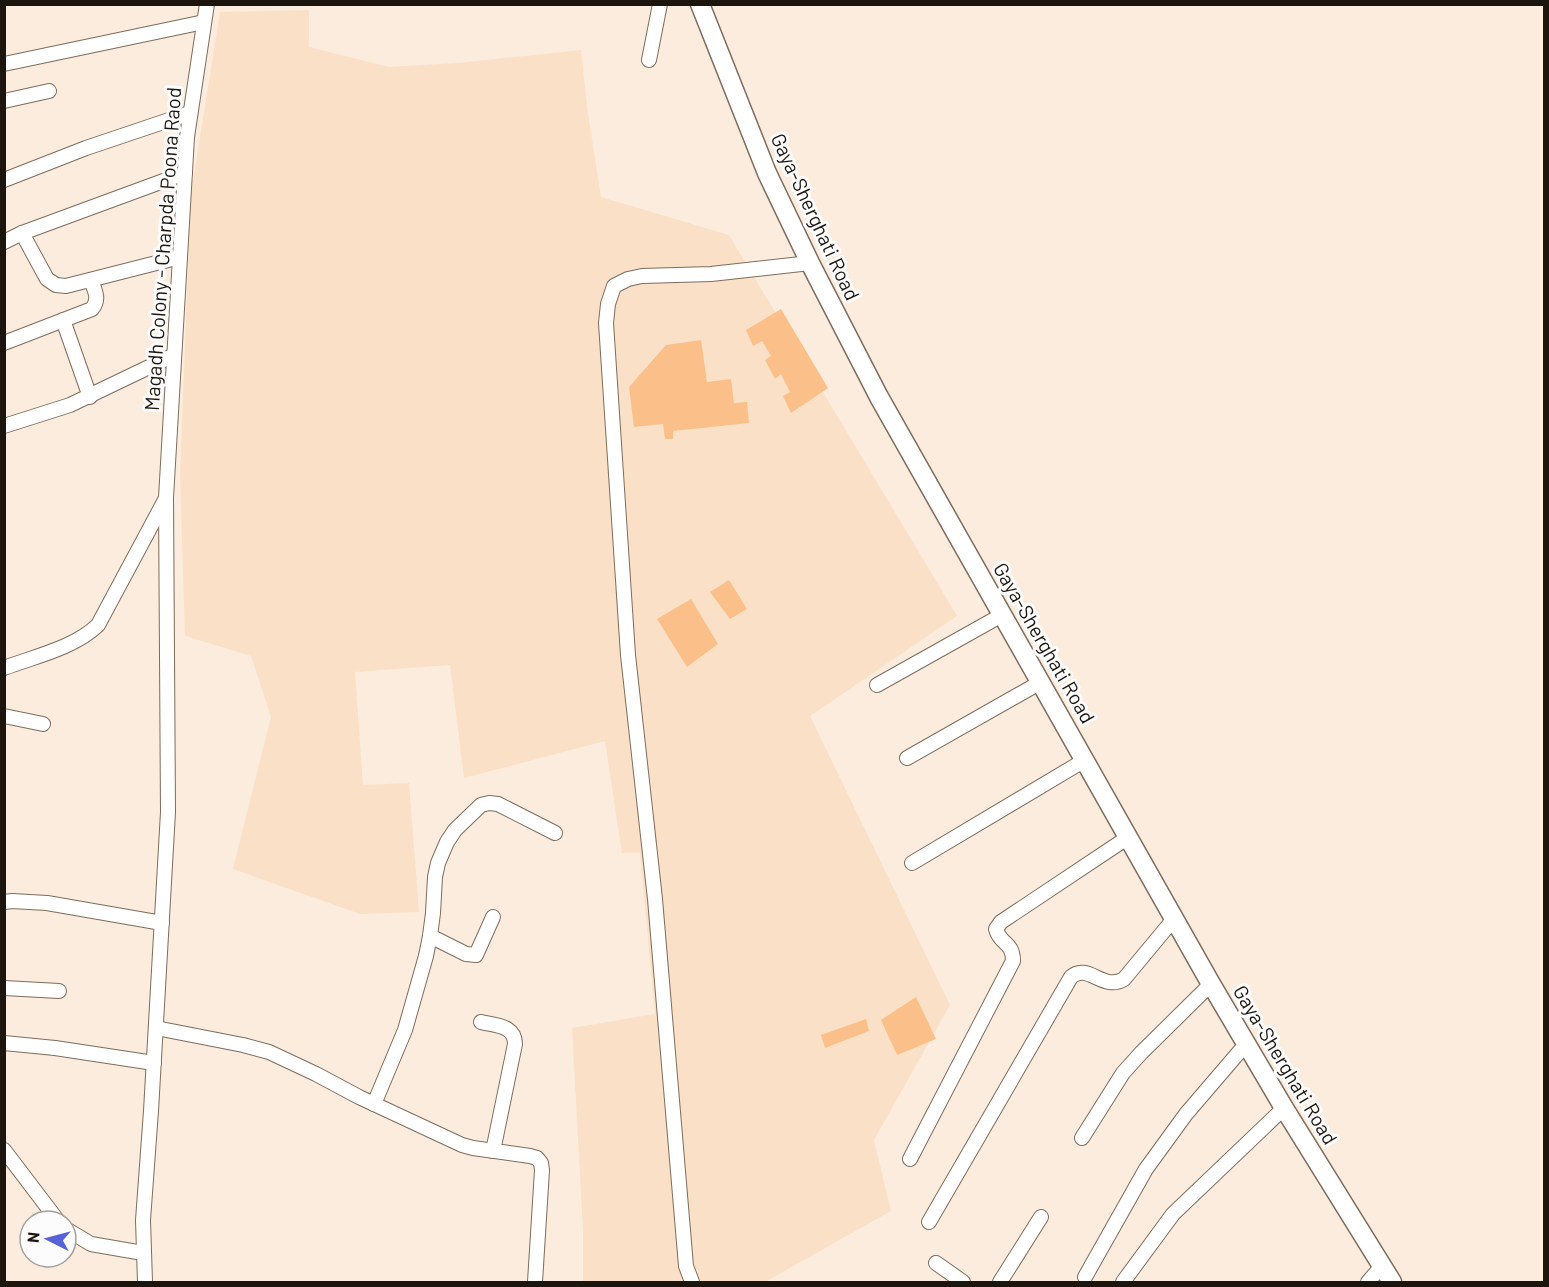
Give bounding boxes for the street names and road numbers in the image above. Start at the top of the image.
street label: Magadh Colony - Charpda Poona Raod [139,86,185,412]
street label: Gaya-Sherghati Road [767,129,865,304]
street label: Gaya-Sherghati Road [989,558,1101,727]
street label: Gaya-Sherghati Road [1229,980,1343,1148]

